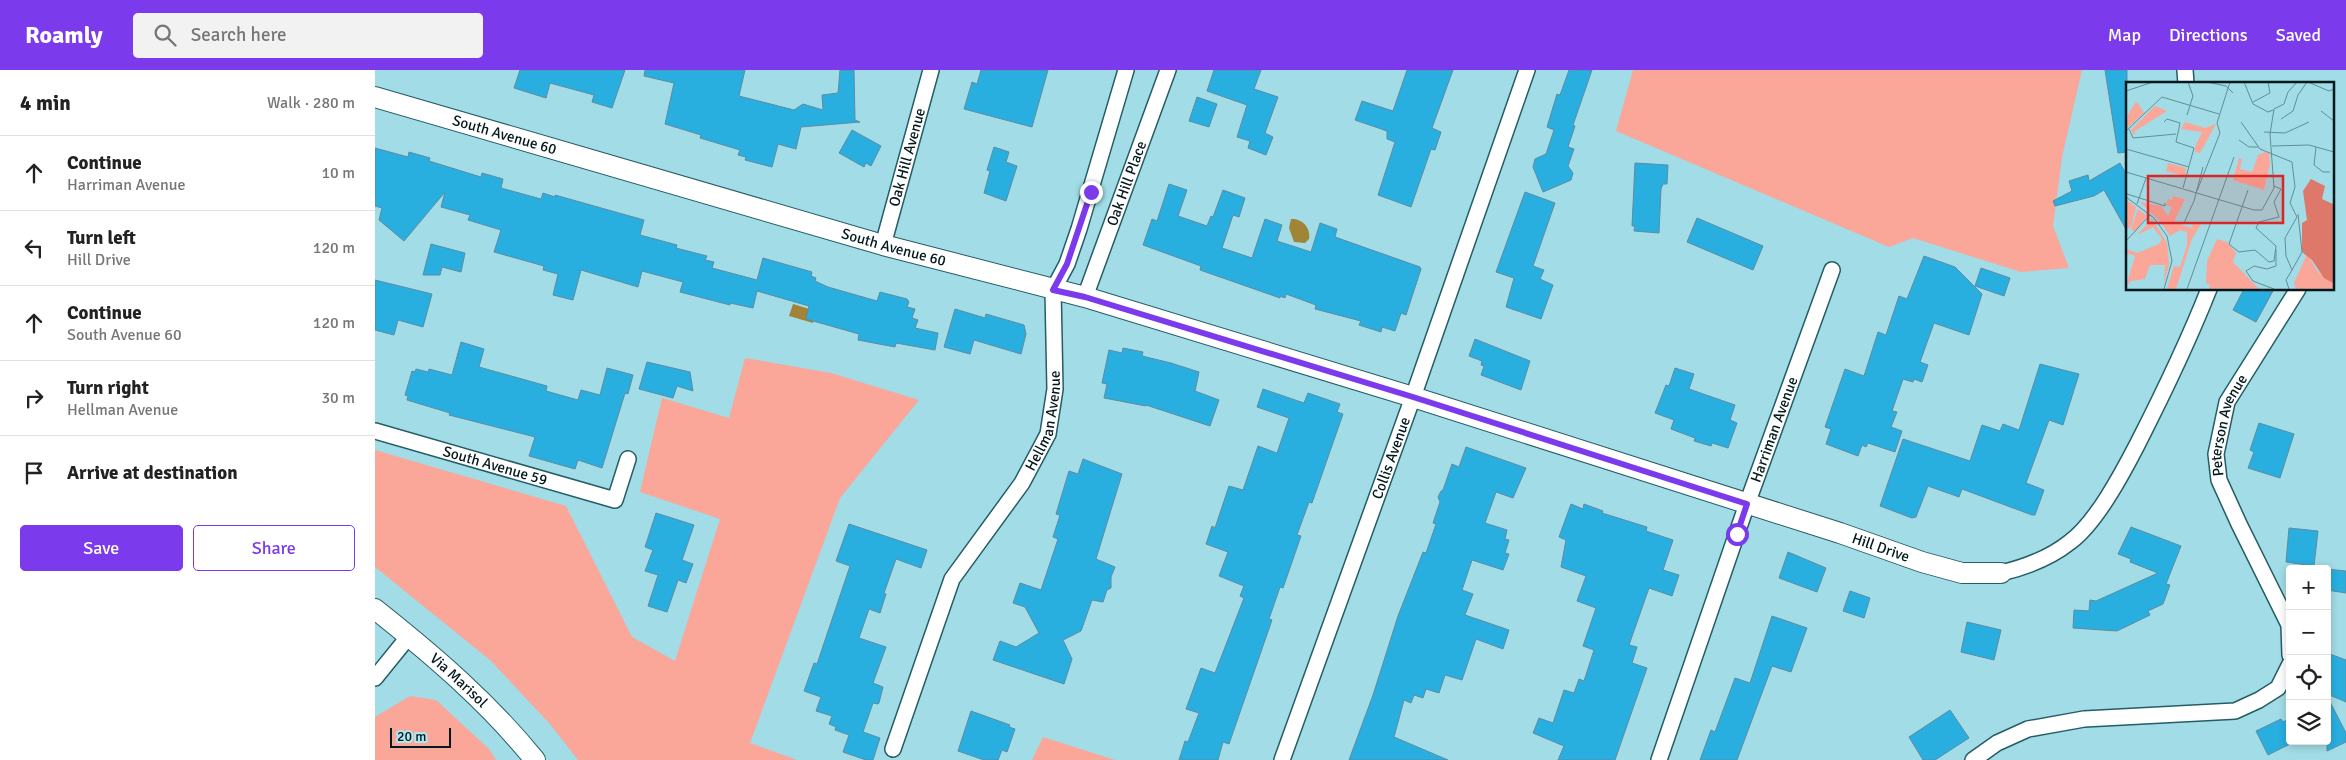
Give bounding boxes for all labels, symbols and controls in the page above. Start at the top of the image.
search box [133,13,483,58]
text: Roamly [25,20,103,50]
icon: search [151,21,179,49]
text: Search here [191,23,287,47]
text: Map [2108,24,2141,46]
text: Directions [2169,24,2248,46]
text: Saved [2276,24,2321,46]
inset map [2126,82,2333,290]
text: 4 min [20,90,71,116]
text: Walk · 280 m [267,93,355,113]
street label: Oak Hill Avenue [885,106,929,208]
street label: South Avenue 60 [450,111,559,158]
street label: Oak Hill Place [1103,138,1150,228]
text: Continue [67,151,142,175]
icon: ahead [20,159,48,187]
text: 10 m [321,163,355,183]
text: Harriman Avenue [67,175,185,195]
route end [1080,181,1103,204]
street label: South Avenue 60 [839,224,948,270]
text: Turn left [67,226,136,250]
icon: left [20,234,48,262]
text: 120 m [313,238,355,258]
text: Hill Drive [67,250,131,270]
text: Continue [67,301,142,325]
icon: ahead [20,309,48,337]
text: 120 m [313,313,355,333]
text: South Avenue 60 [67,325,182,345]
street label: Hellman Avenue [1021,370,1064,474]
street label: Peterson Avenue [2207,371,2251,477]
street label: Harriman Avenue [1747,374,1802,485]
text: Turn right [67,376,149,400]
icon: right [20,384,48,412]
text: 30 m [321,388,355,408]
text: Hellman Avenue [67,400,178,420]
street label: Collis Avenue [1368,414,1414,502]
street label: South Avenue 59 [441,442,549,489]
icon: arrive [20,459,48,487]
text: Arrive at destination [67,461,238,485]
route start [1726,523,1749,546]
button: Save [20,525,183,571]
button: Share [193,525,355,571]
street label: Hill Drive [1850,529,1912,566]
map controls [2286,565,2331,745]
button: + [2286,565,2331,610]
button: − [2286,610,2331,655]
street label: Via Marisol [426,649,491,711]
button: locate [2286,655,2331,700]
button: layers [2286,700,2331,745]
scale bar [390,725,451,748]
text: 20 m [397,728,426,745]

